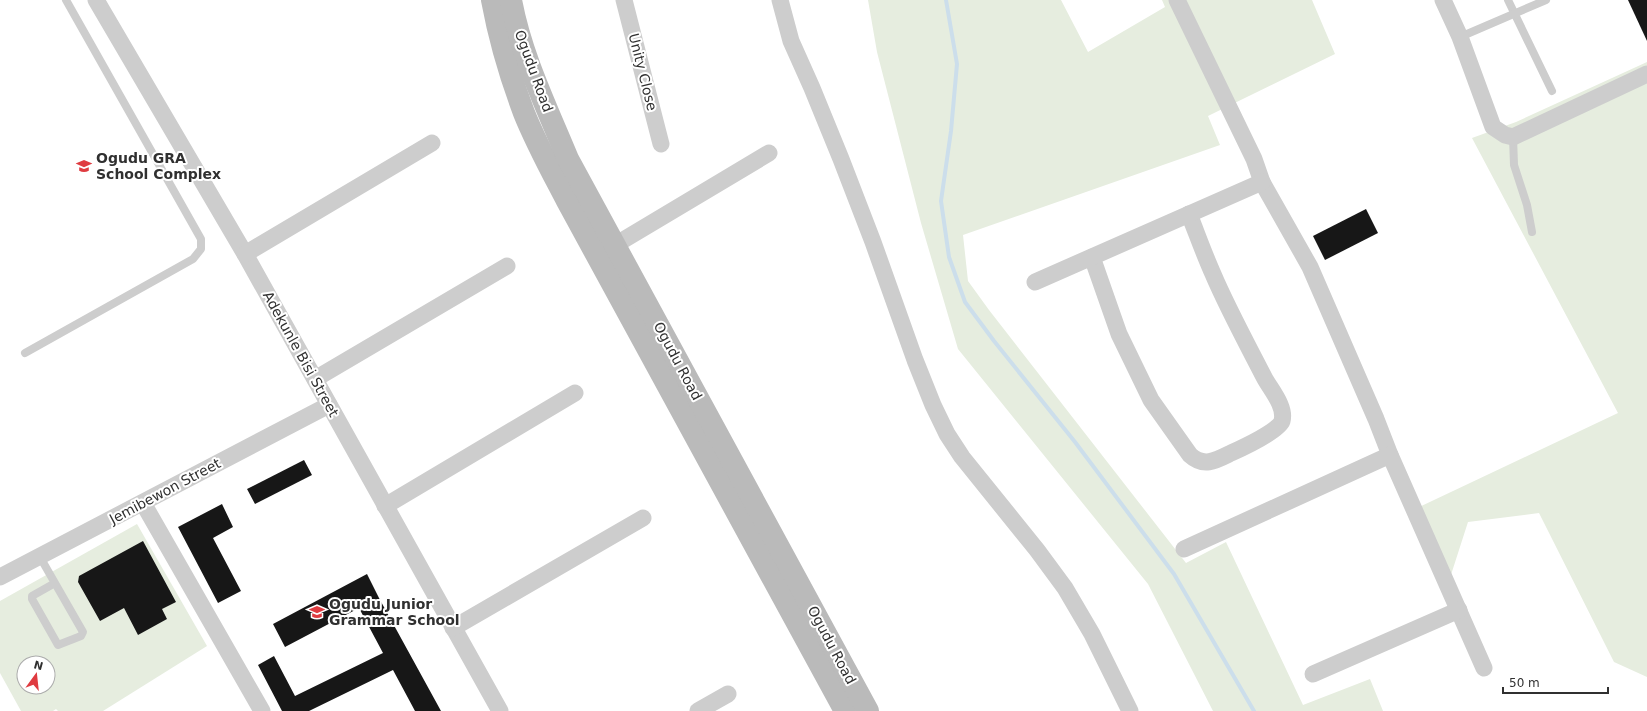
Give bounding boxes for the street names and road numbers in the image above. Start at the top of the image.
street label: Ogudu Road [512,28,556,114]
street label: Unity Close [626,32,660,112]
street label: Adekunle Bisi Street [260,289,342,420]
street label: Ogudu Road [651,319,705,403]
street label: Jemibewon Street [106,455,224,528]
street label: Ogudu Road [805,603,859,687]

